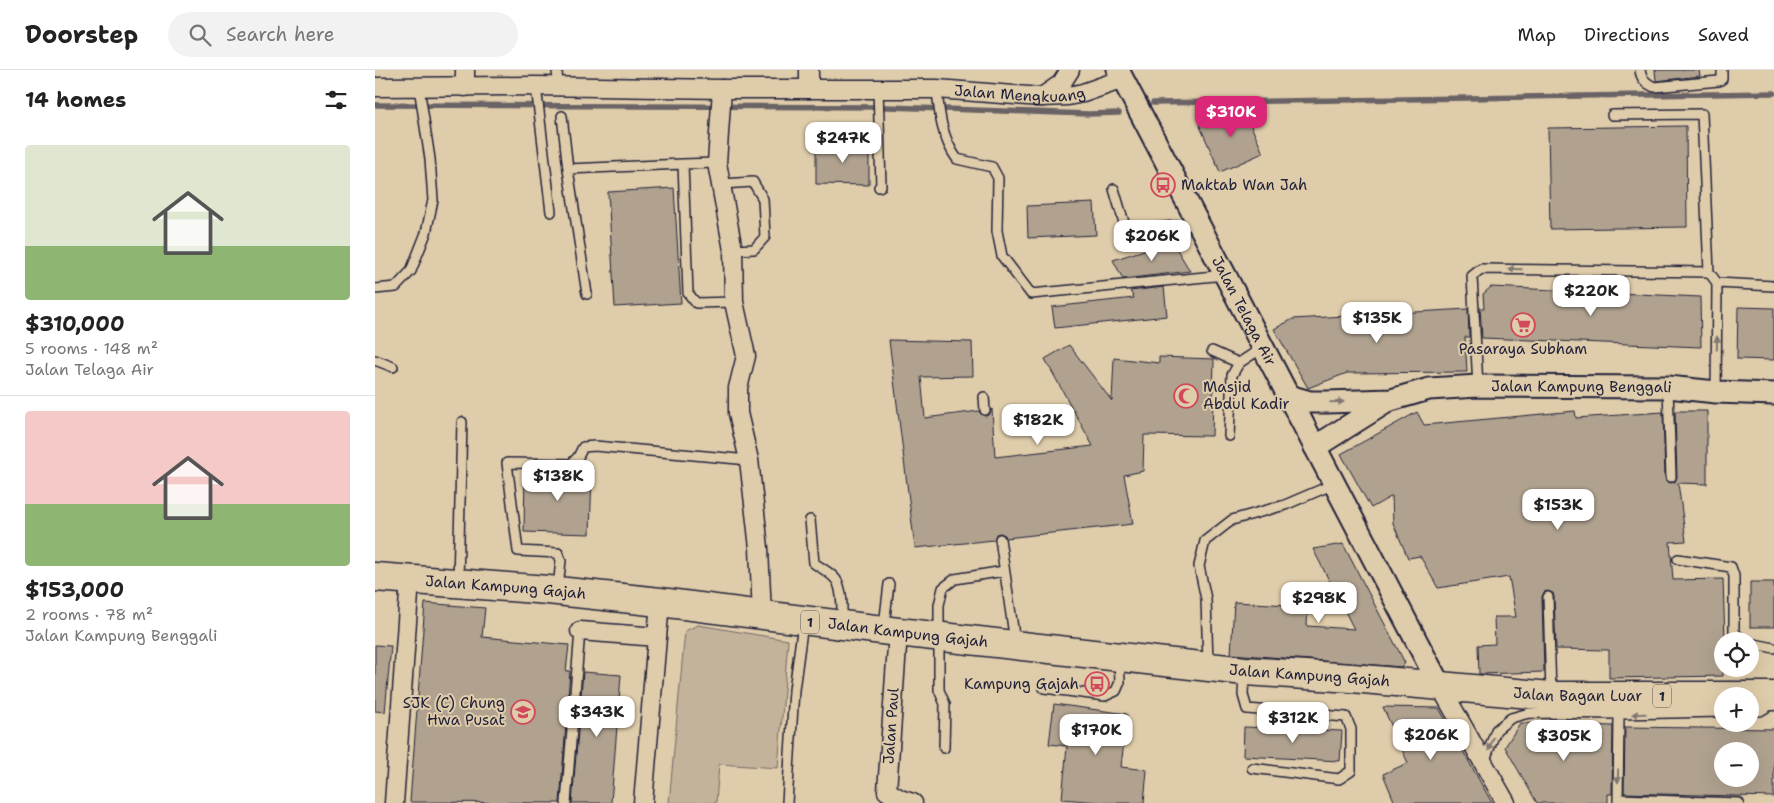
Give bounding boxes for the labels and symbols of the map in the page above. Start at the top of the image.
street label: Jalan Mengkuang [953,80,1087,107]
pin: $310K [1196,96,1266,138]
pin: $247K [808,122,878,164]
bus stop icon: Maktab Wan Jah [1150,172,1176,198]
place label: Maktab Wan Jah [1181,175,1307,195]
pin: $206K [1117,220,1187,262]
street label: Jalan Telaga Air [1207,253,1281,369]
one-way arrow [1507,265,1523,273]
pin: $220K [1556,274,1626,317]
pin: $135K [1342,302,1412,344]
supermarket icon: Pasaraya Subham [1510,312,1536,338]
one-way arrow [1713,335,1721,351]
place label: Pasaraya Subham [1459,339,1587,359]
street label: Jalan Kampung Benggali [1491,376,1673,397]
place label: Masjid Abdul Kadir [1203,377,1290,414]
mosque icon: Masjid Abdul Kadir [1173,383,1199,409]
one-way arrow [1329,398,1345,406]
pin: $182K [1003,404,1073,446]
pin: $138K [523,460,593,502]
pin: $153K [1523,488,1593,531]
street label: Jalan Kampung Gajah [424,571,587,604]
pin: $298K [1284,582,1354,624]
road number: 1 [801,610,819,634]
street label: Jalan Kampung Gajah [827,613,989,652]
street label: Jalan Kampung Gajah [1228,659,1391,691]
bus stop icon: Kampung Gajah [1084,671,1110,697]
place label: Kampung Gajah [964,674,1079,694]
street label: Jalan Bagan Luar [1512,683,1642,706]
road number: 1 [1653,684,1671,708]
street label: Jalan Paul [878,687,904,765]
place label: SJK (C) Chung Hwa Pusat [403,693,505,730]
pin: $343K [562,696,632,738]
school or university icon: SJK (C) Chung Hwa Pusat [510,699,536,725]
pin: $312K [1258,702,1328,744]
one-way arrow [1631,710,1647,718]
pin: $170K [1061,714,1131,756]
pin: $206K [1396,718,1466,761]
pin: $305K [1529,720,1599,762]
one-way arrow [1486,737,1494,751]
one-way arrow [1614,768,1622,784]

